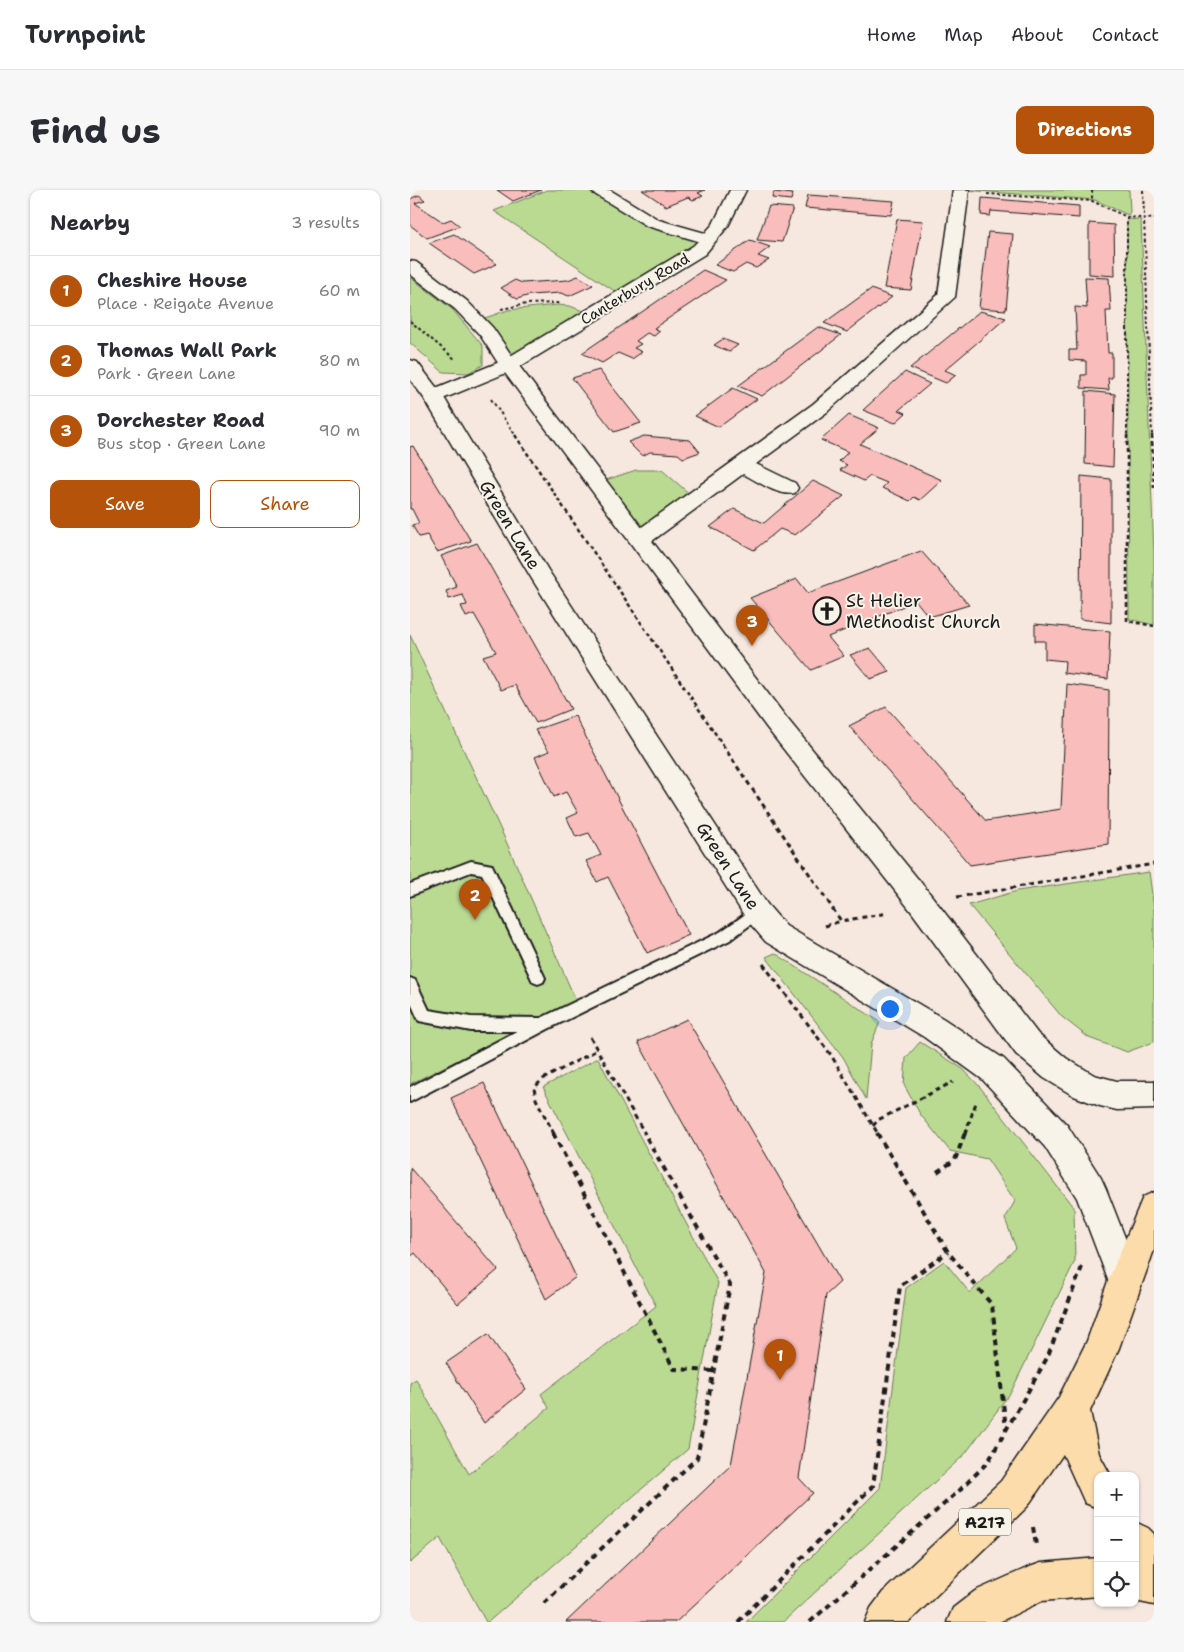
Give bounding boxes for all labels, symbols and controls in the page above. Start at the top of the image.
text: Turnpoint [25,19,146,51]
text: Home [867,23,916,47]
text: Map [944,23,983,47]
text: About [1011,23,1064,47]
text: Contact [1092,23,1159,47]
button: Directions [1016,106,1154,154]
text: Find us [30,107,161,154]
text: Nearby [50,209,130,237]
text: 3 results [291,212,360,233]
street label: Canterbury Road [577,248,694,329]
text: Cheshire House [97,268,248,293]
text: 1 [62,280,70,301]
text: 60 m [319,280,360,301]
text: Place · Reigate Avenue [97,293,274,314]
text: Thomas Wall Park [97,338,277,363]
text: 2 [60,350,72,371]
text: 80 m [319,350,360,371]
text: Park · Green Lane [97,363,236,384]
text: Dorchester Road [97,408,265,433]
text: 3 [60,420,72,441]
text: 90 m [319,420,360,441]
text: Bus stop · Green Lane [97,433,266,454]
street label: Green Lane [474,476,546,574]
button: Save [50,480,200,528]
button: Share [210,480,360,528]
place label: St Helier Methodist Church [846,589,1001,634]
church icon: St Helier Methodist Church [812,596,842,626]
pin: 3 [736,605,768,646]
street label: Green Lane [691,817,765,915]
pin: 2 [459,879,491,920]
your location [877,996,903,1022]
pin: 1 [764,1339,796,1380]
map controls [1094,1472,1139,1607]
button: + [1094,1472,1139,1517]
road number: A217 [959,1508,1011,1535]
button: − [1094,1517,1139,1562]
button: locate [1094,1562,1139,1607]

